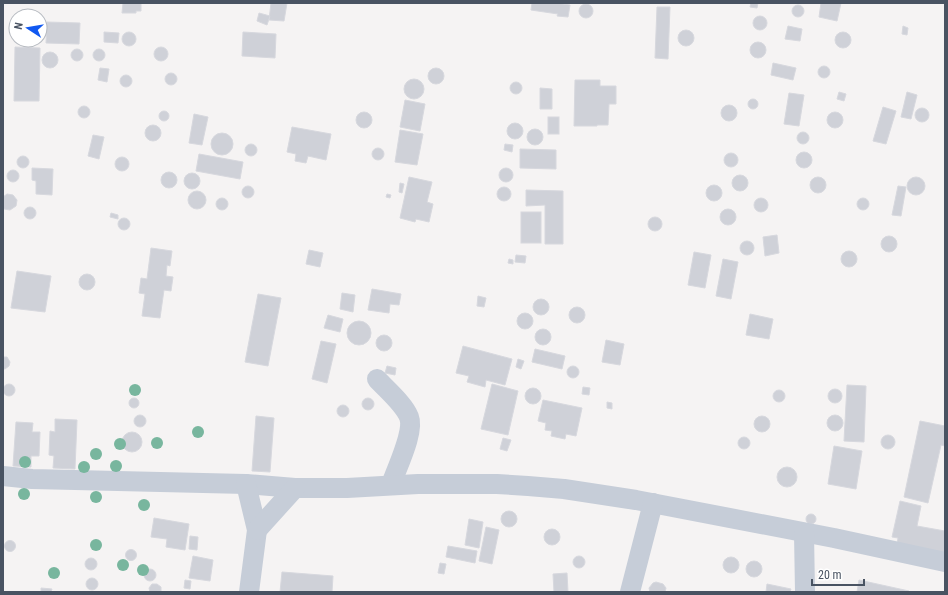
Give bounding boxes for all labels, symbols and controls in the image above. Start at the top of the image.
north arrow [8,8,48,48]
text: N [12,21,26,31]
scale bar [812,561,864,587]
text: 20 m [818,568,842,582]

